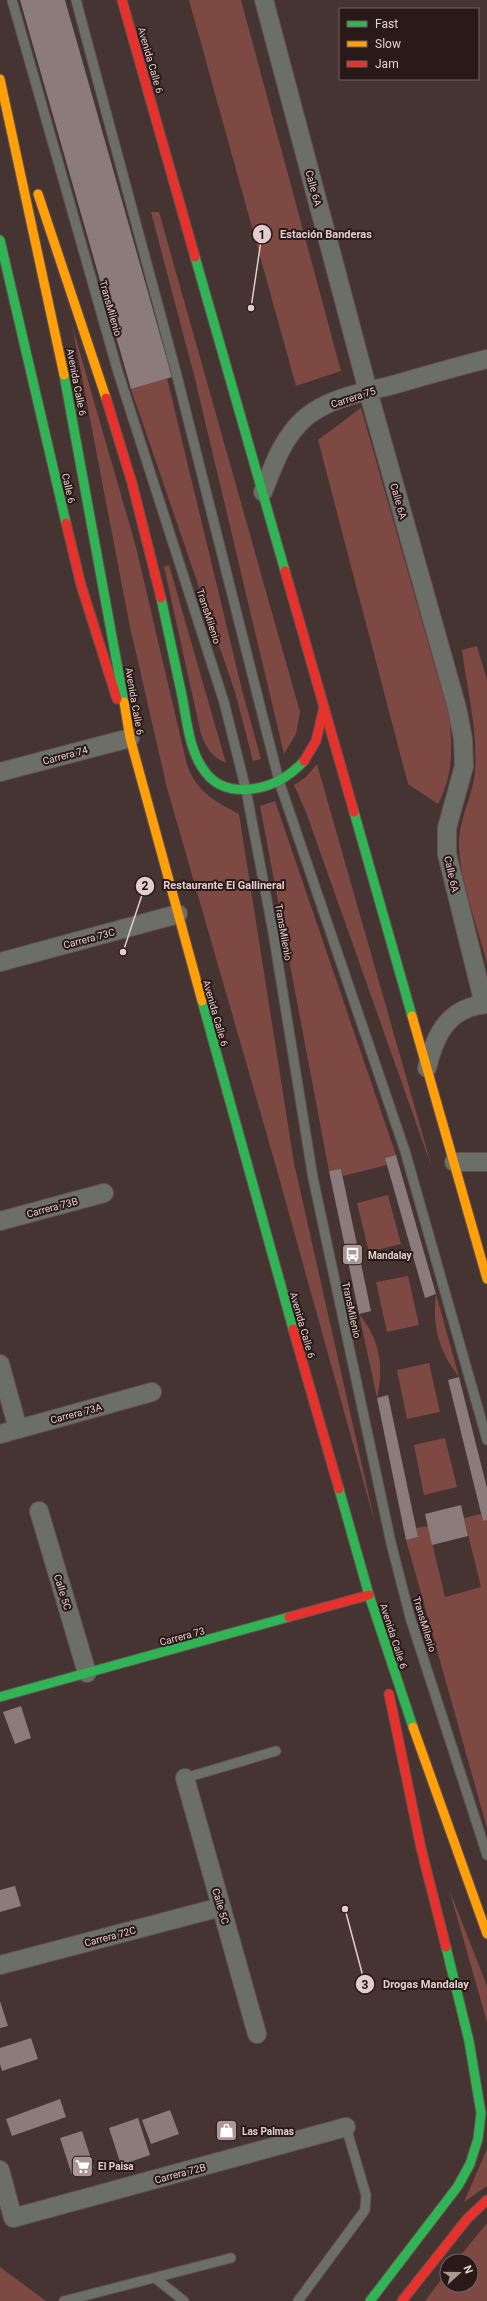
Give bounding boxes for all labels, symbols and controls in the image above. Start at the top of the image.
legend [339,8,479,80]
text: Fast [375,17,398,31]
street label: Avenida Calle 6 [136,26,165,95]
text: Slow [375,37,401,51]
text: Jam [375,57,399,71]
street label: Calle 6A [303,169,324,208]
callout: Estación Banderas [252,223,380,246]
text: 1 [259,228,265,242]
text: Estación Banderas [280,228,372,241]
street label: TransMilenio [97,279,124,338]
street label: Avenida Calle 6 [65,348,88,417]
street label: Carrera 75 [329,385,377,410]
street label: Calle 6 [60,472,77,504]
street label: Calle 6A [388,482,409,521]
street label: TransMilenio [194,587,223,645]
street label: Avenida Calle 6 [123,667,146,736]
street label: Carrera 74 [41,744,89,767]
street label: Calle 6A [442,855,461,894]
callout: Restaurante El Gallineral [135,874,292,897]
text: 2 [142,879,149,893]
text: Restaurante El Gallineral [163,879,285,892]
street label: TransMilenio [273,903,294,962]
street label: Carrera 73C [62,926,117,951]
street label: Avenida Calle 6 [201,979,230,1048]
street label: Carrera 73B [25,1195,79,1220]
bus stop icon: Mandalay [340,1242,366,1268]
place label: Mandalay [368,1250,413,1261]
street label: TransMilenio [340,1281,363,1340]
street label: Avenida Calle 6 [288,1291,317,1360]
street label: Carrera 73A [49,1401,104,1426]
street label: Calle 5C [52,1573,73,1612]
street label: TransMilenio [411,1595,438,1654]
street label: Avenida Calle 6 [378,1602,409,1671]
street label: Carrera 73 [158,1625,206,1648]
street label: Calle 5C [210,1887,231,1926]
street label: Carrera 72C [83,1924,138,1949]
callout: Drogas Mandalay [355,1973,477,1996]
text: 3 [362,1978,369,1992]
text: Drogas Mandalay [383,1978,469,1991]
shop icon: Las Palmas [213,2118,239,2144]
place label: Las Palmas [242,2126,294,2137]
supermarket icon: El Paisa [69,2153,95,2179]
place label: El Paisa [98,2161,134,2172]
street label: Carrera 72B [153,2161,207,2186]
north arrow [439,2253,479,2293]
text: N [460,2264,475,2276]

